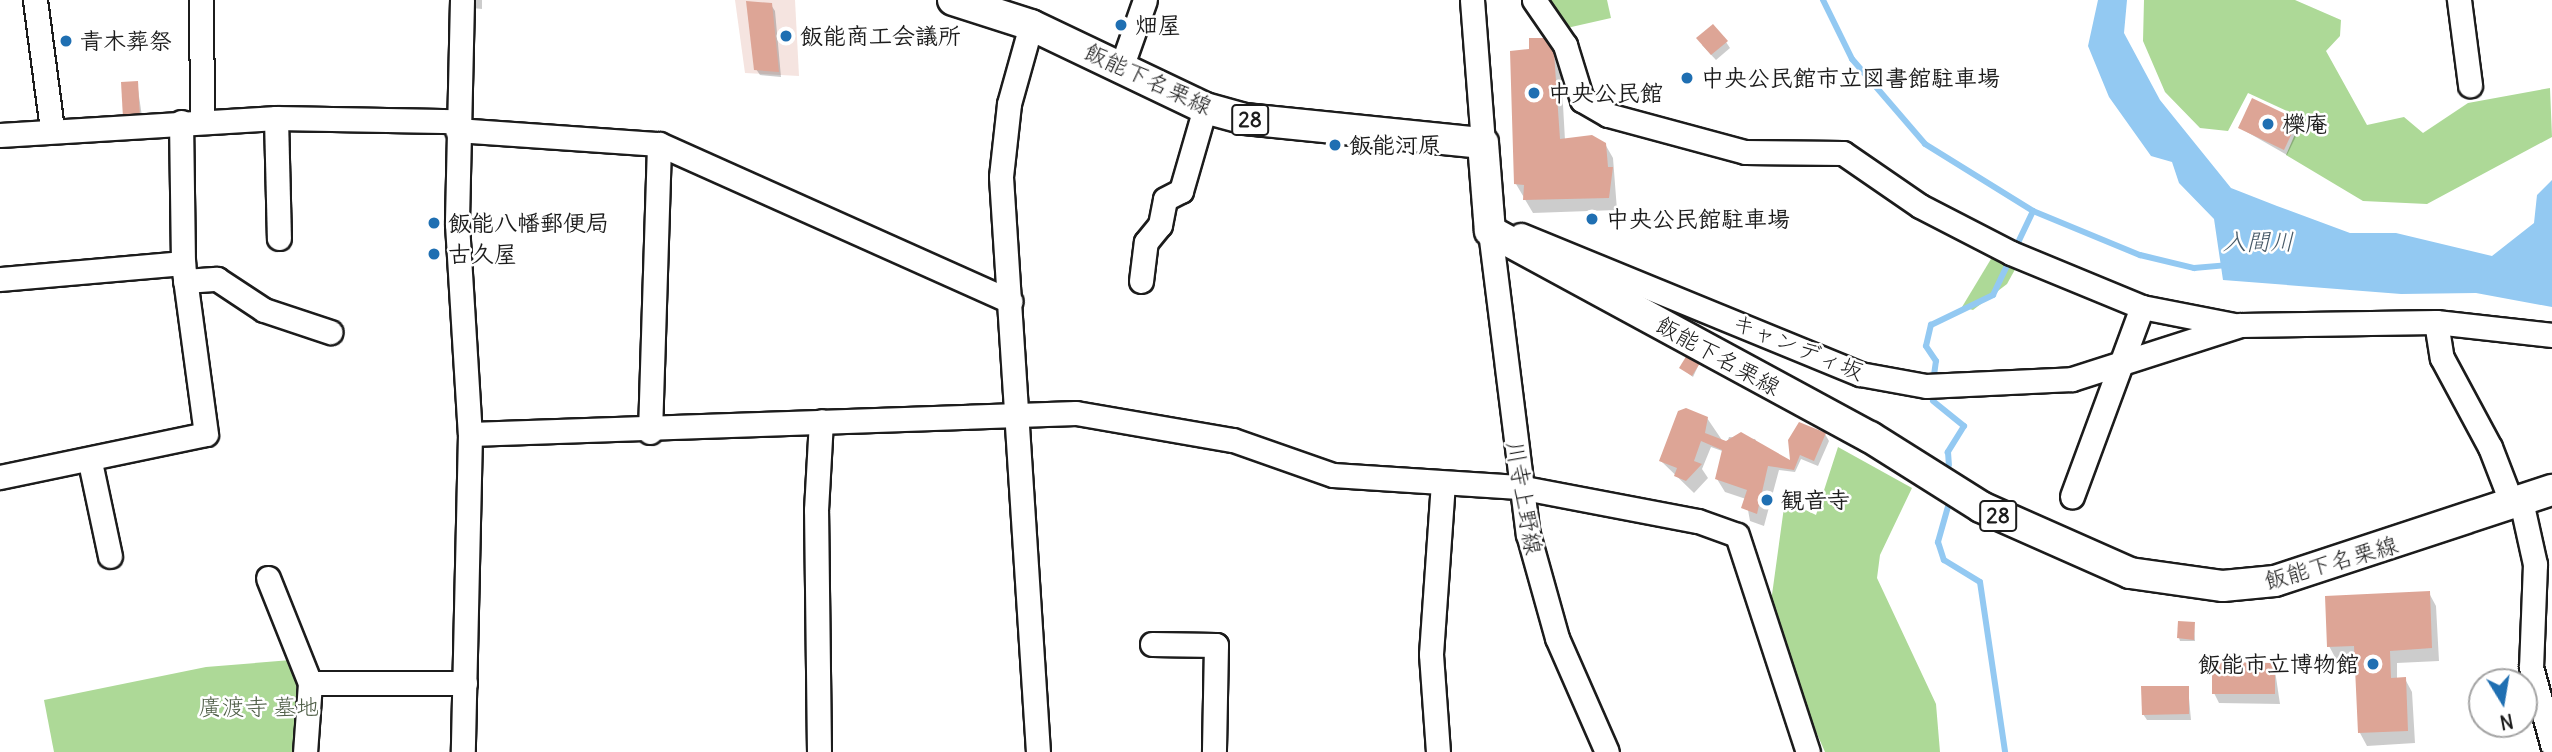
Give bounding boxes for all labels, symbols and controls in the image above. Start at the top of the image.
place label: 畑屋 [1135,11,1181,39]
marker: 畑屋 [1113,17,1129,33]
place label: 飯能商工会議所 [800,22,961,50]
place label: 青木葬祭 [80,27,172,55]
marker: 飯能商工会議所 [778,28,794,44]
marker: 青木葬祭 [58,33,74,49]
street label: 飯能下名栗線 [1080,37,1216,121]
place label: 中央公民館市立図書館駐車場 [1701,64,2000,92]
marker: 中央公民館市立図書館駐車場 [1679,70,1695,86]
place label: 中央公民館 [1548,79,1663,107]
marker: 中央公民館 [1526,85,1542,101]
road number: 28 [1231,102,1269,138]
place label: 櫟庵 [2282,110,2328,138]
marker: 櫟庵 [2260,116,2276,132]
place label: 飯能河原 [1349,131,1441,159]
marker: 飯能河原 [1327,137,1343,153]
place label: 中央公民館駐車場 [1606,205,1790,233]
place label: 飯能八幡郵便局 [448,209,609,237]
marker: 中央公民館駐車場 [1584,211,1600,227]
marker: 飯能八幡郵便局 [426,215,442,231]
water label: 入間川 [2222,228,2294,256]
place label: 古久屋 [448,240,517,268]
marker: 古久屋 [426,246,442,262]
street label: キャンディ坂 [1729,308,1867,386]
street label: 飯能下名栗線 [1651,310,1785,402]
street label: 川寺上野線 [1500,439,1548,557]
place label: 観音寺 [1781,486,1850,514]
marker: 観音寺 [1759,492,1775,508]
road number: 28 [1979,498,2017,534]
street label: 飯能下名栗線 [2261,531,2401,595]
place label: 飯能市立博物館 [2198,650,2359,678]
marker: 飯能市立博物館 [2365,656,2381,672]
north arrow [2468,668,2538,738]
park label: 廣渡寺 墓地 [199,693,319,721]
text: N [2498,709,2515,735]

